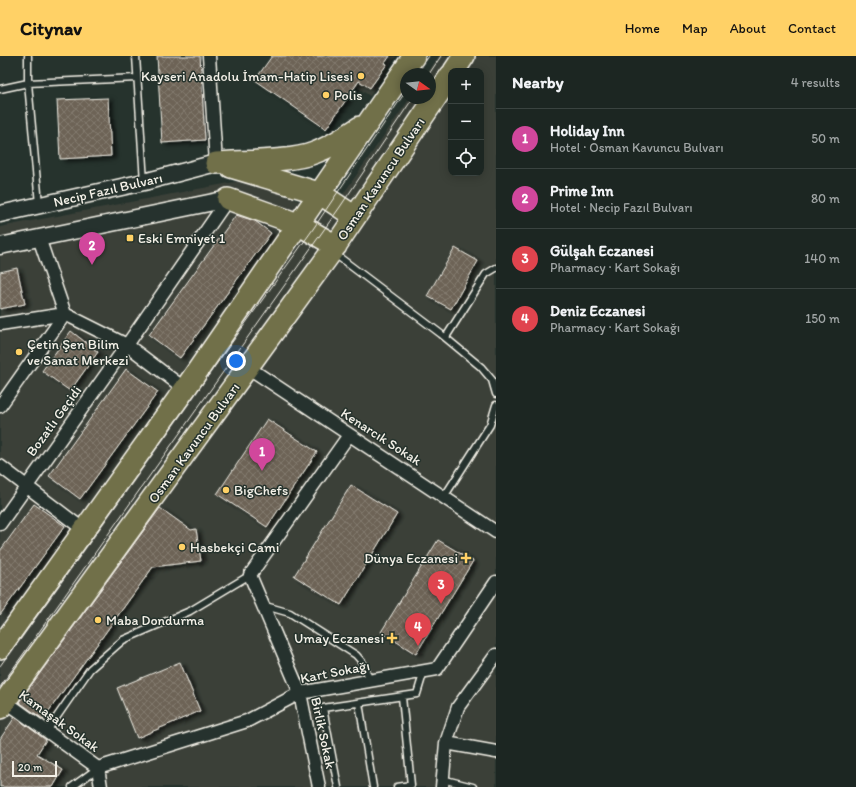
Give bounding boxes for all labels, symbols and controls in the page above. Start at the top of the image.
text: Citynav [20,17,82,40]
text: Home [625,20,660,37]
text: Map [682,20,708,37]
text: About [730,20,766,37]
text: Contact [788,20,836,37]
place label: Kayseri Anadolu İmam-Hatip Lisesi [141,68,353,85]
north arrow [400,68,436,104]
map controls [448,68,484,176]
button: + [448,68,484,104]
marker: Kayseri Anadolu İmam-Hatip Lisesi [356,71,366,81]
text: Nearby [512,72,564,92]
text: 4 results [791,75,840,90]
place label: Polis [334,87,363,104]
marker: Polis [321,90,331,100]
button: − [448,104,484,140]
street label: Osman Kavuncu Bulvarı [334,114,428,244]
text: Holiday Inn [550,122,625,140]
text: 1 [522,131,528,146]
text: 50 m [811,131,840,146]
button: locate [448,140,484,176]
text: Hotel · Osman Kavuncu Bulvarı [550,140,724,155]
street label: Necip Fazıl Bulvarı [52,169,164,211]
text: Prime Inn [550,182,614,200]
text: 2 [522,191,528,206]
text: 80 m [811,191,840,206]
text: Hotel · Necip Fazıl Bulvarı [550,200,693,215]
place label: Eski Emniyet 1 [138,230,226,247]
pin: 2 [79,232,105,265]
marker: Eski Emniyet 1 [125,233,135,243]
text: Gülşah Eczanesi [550,242,654,260]
text: 3 [521,251,529,266]
text: 140 m [804,251,840,266]
text: Pharmacy · Kart Sokağı [550,260,680,275]
text: Deniz Eczanesi [550,302,645,320]
text: 4 [521,311,529,326]
text: 150 m [805,311,840,326]
text: Pharmacy · Kart Sokağı [550,320,680,335]
place label: Çetin Şen Bilim ve Sanat Merkezi [27,336,129,369]
marker: Çetin Şen Bilim ve Sanat Merkezi [14,347,24,357]
your location [226,351,246,371]
street label: Osman Kavuncu Bulvarı [145,380,243,506]
street label: Bozatlı Geçidi [23,382,85,460]
street label: Kenarcık Sokak [338,405,425,470]
pin: 1 [249,438,275,471]
place label: BigChefs [234,482,288,499]
marker: BigChefs [221,485,231,495]
place label: Hasbekçi Cami [190,539,279,556]
marker: Hasbekçi Cami [177,542,187,552]
place label: Dünya Eczanesi [364,550,458,567]
marker: Dünya Eczanesi [461,553,471,563]
pin: 3 [428,571,454,604]
place label: Maba Dondurma [106,612,204,629]
pin: 4 [405,613,431,646]
marker: Maba Dondurma [93,615,103,625]
place label: Umay Eczanesi [294,630,384,647]
marker: Umay Eczanesi [387,633,397,643]
street label: Kart Sokağı [299,657,371,687]
street label: Kamaşak Sokak [16,686,103,756]
street label: Birlik Sokak [307,696,339,770]
scale bar [12,759,57,778]
text: 20 m [18,761,42,774]

